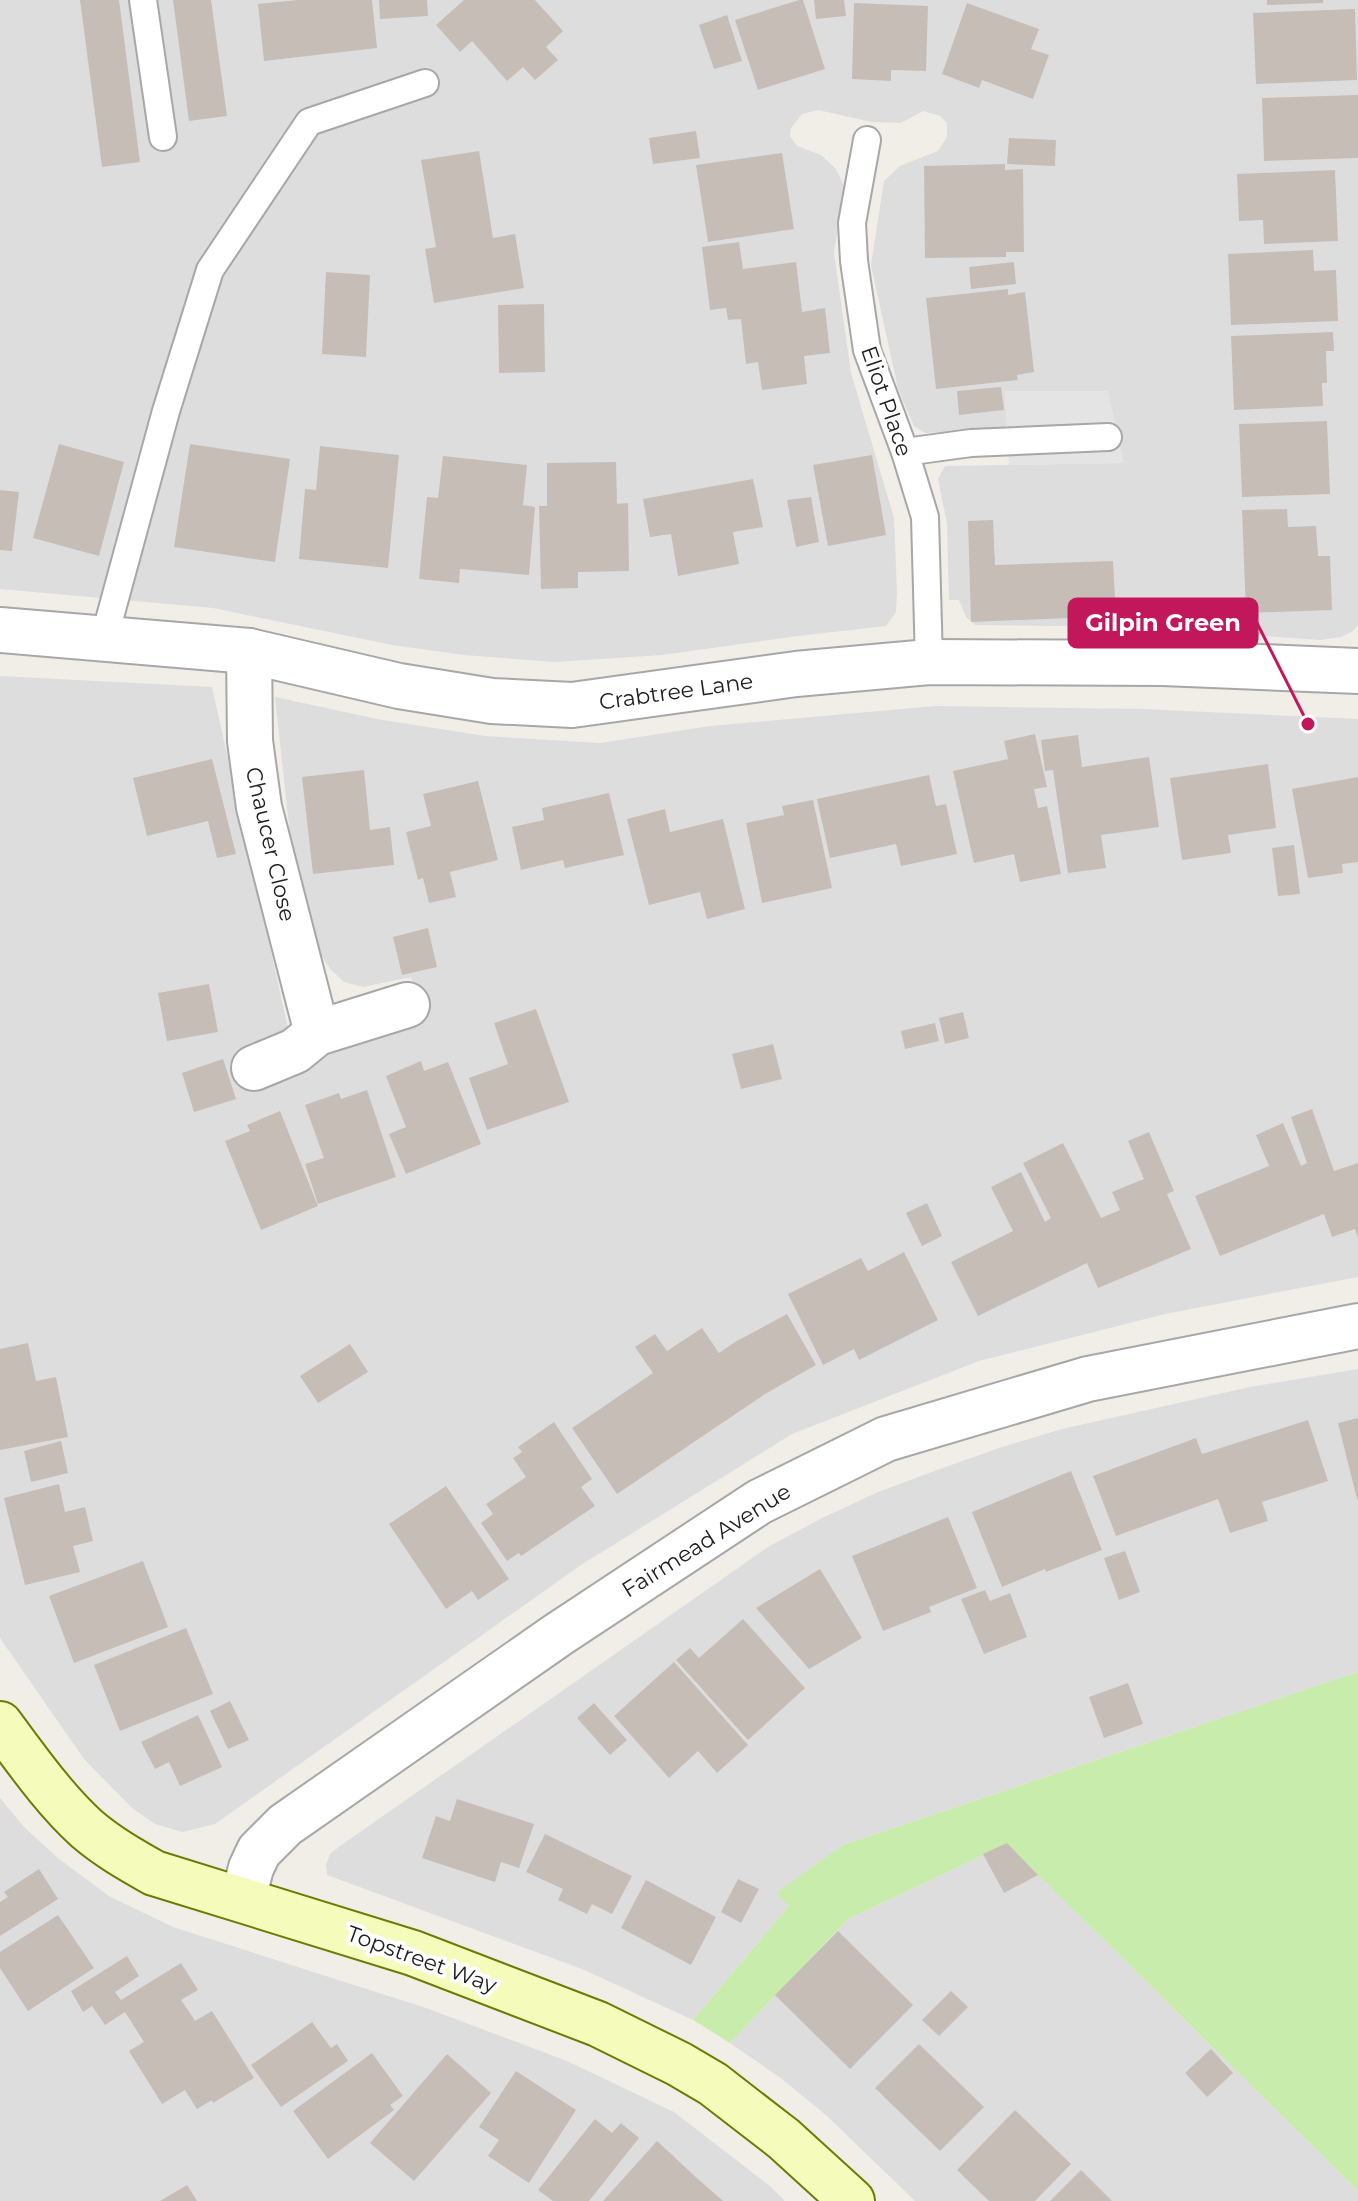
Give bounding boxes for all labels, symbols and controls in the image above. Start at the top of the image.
street label: Eliot Place [855,342,918,460]
callout: Gilpin Green [1069,599,1257,647]
text: Gilpin Green [1085,608,1241,637]
street label: Crabtree Lane [597,667,755,716]
street label: Chaucer Close [240,764,301,924]
street label: Fairmead Avenue [617,1478,796,1603]
street label: Topstreet Way [343,1920,500,1999]

